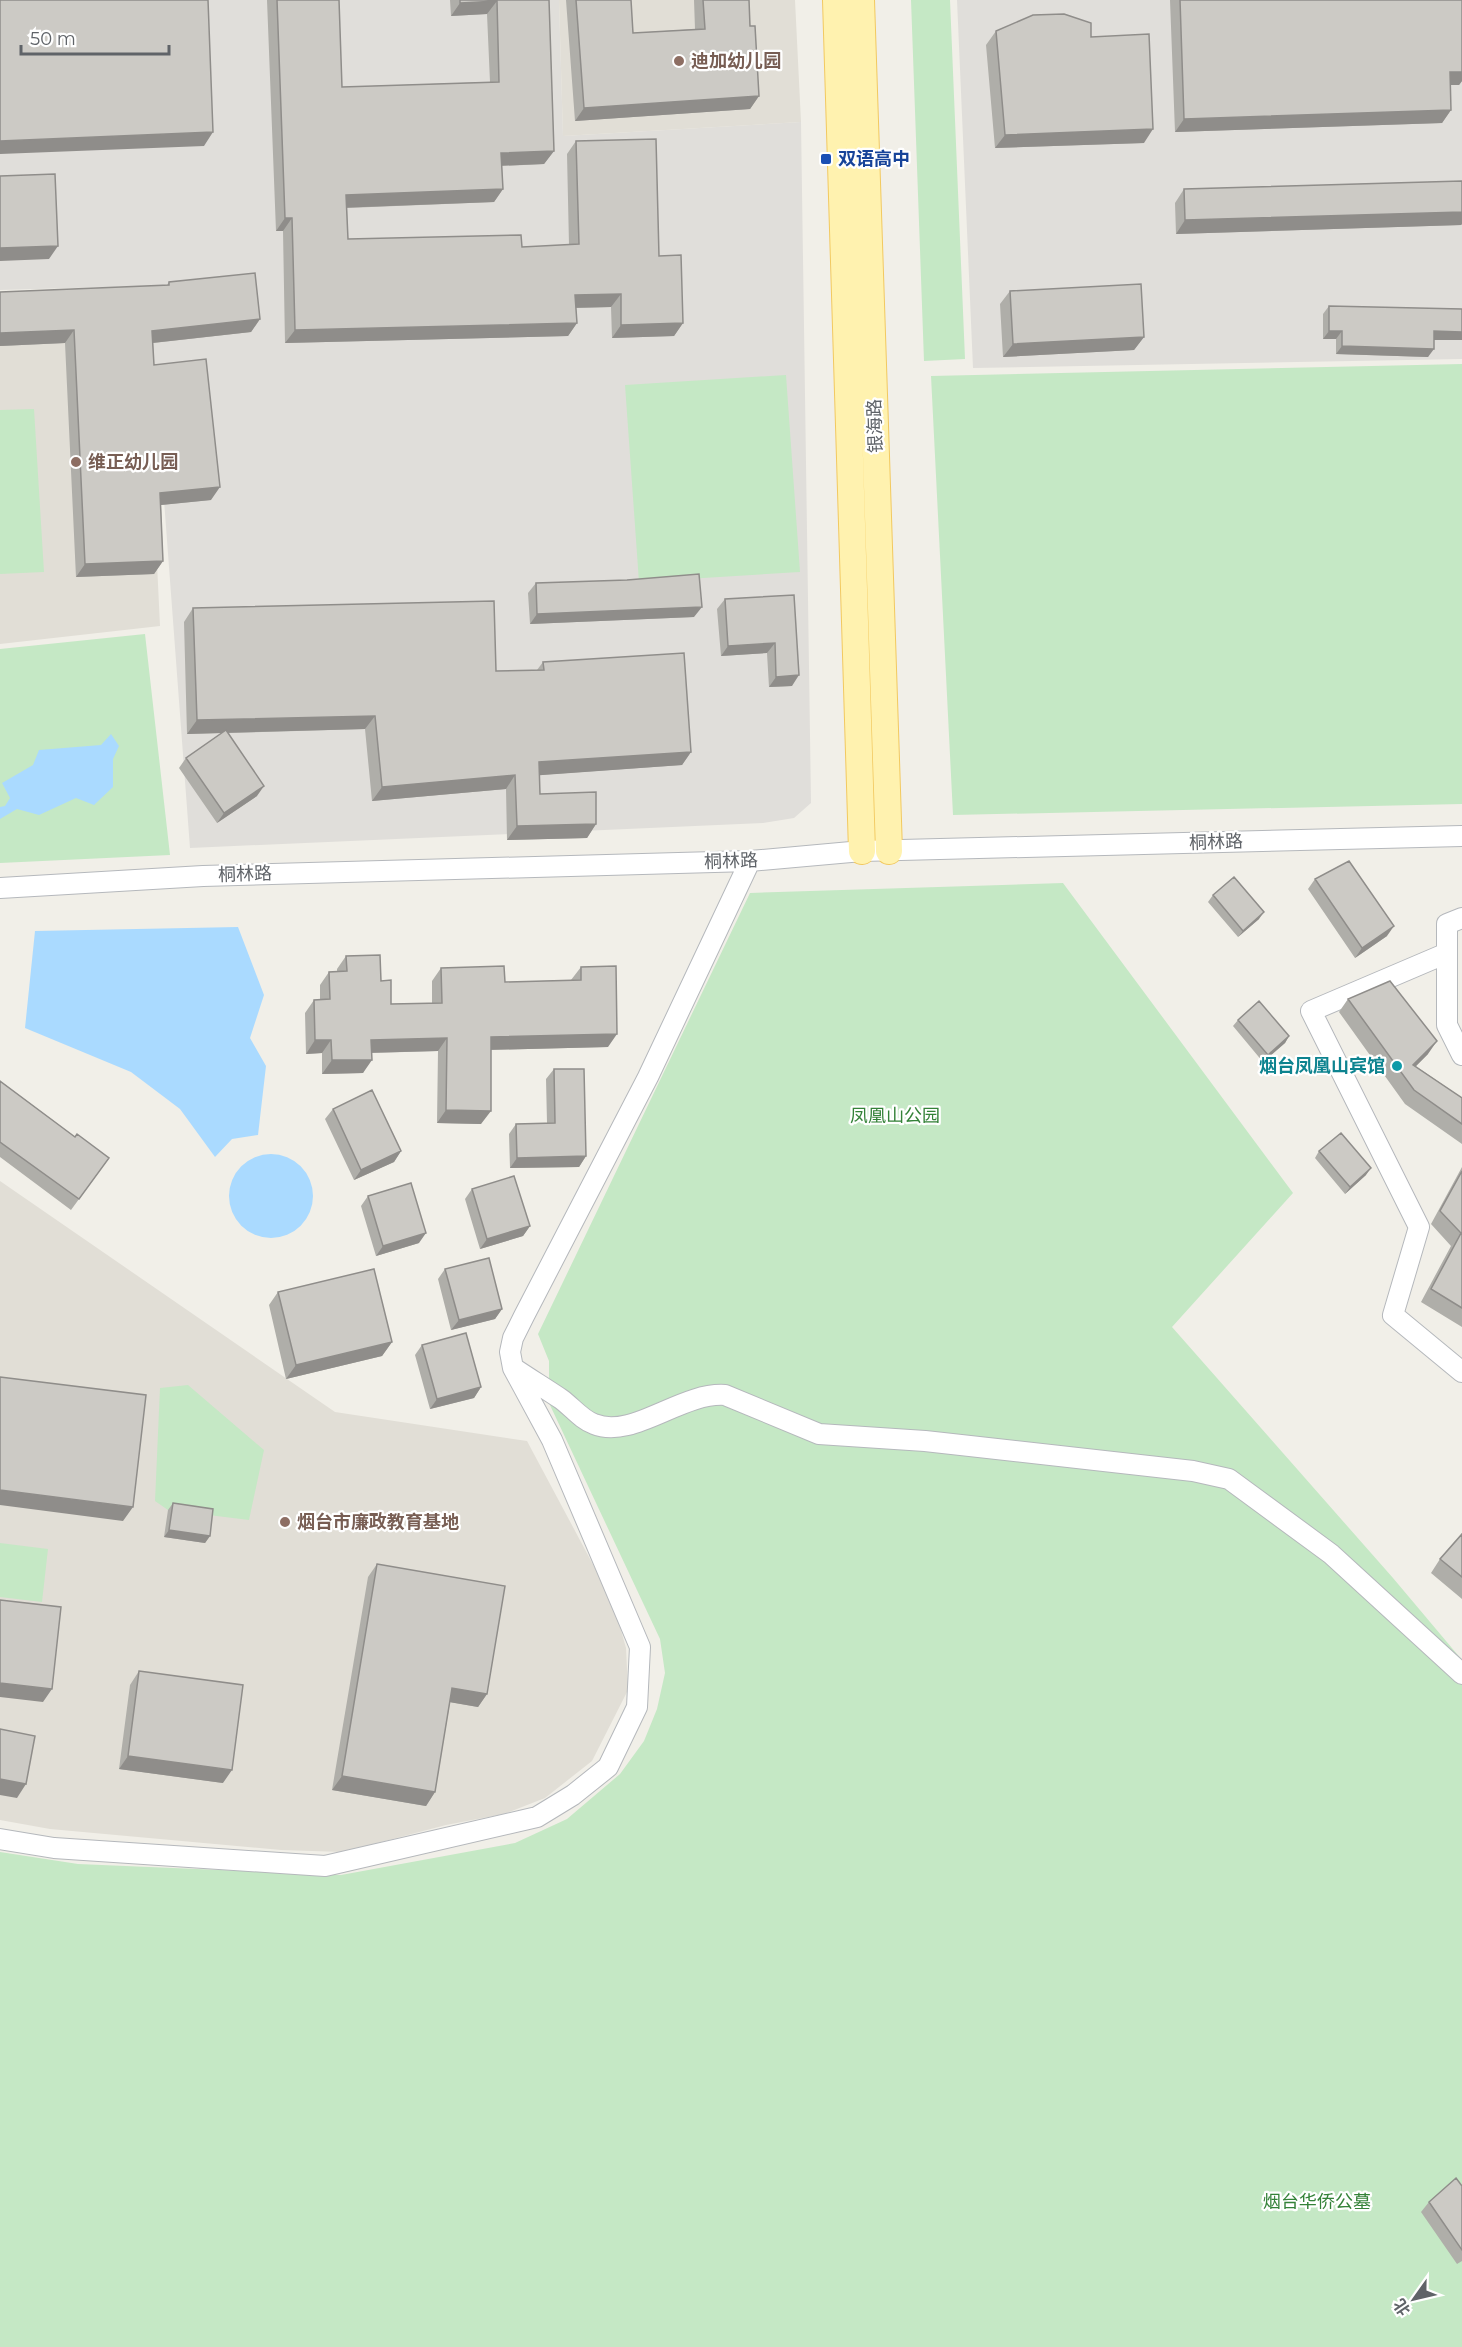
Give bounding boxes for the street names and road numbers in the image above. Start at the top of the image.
street label: 银海路 [863,399,887,453]
street label: 桐林路 [1189,830,1243,854]
street label: 桐林路 [704,849,758,873]
street label: 桐林路 [218,862,272,886]

